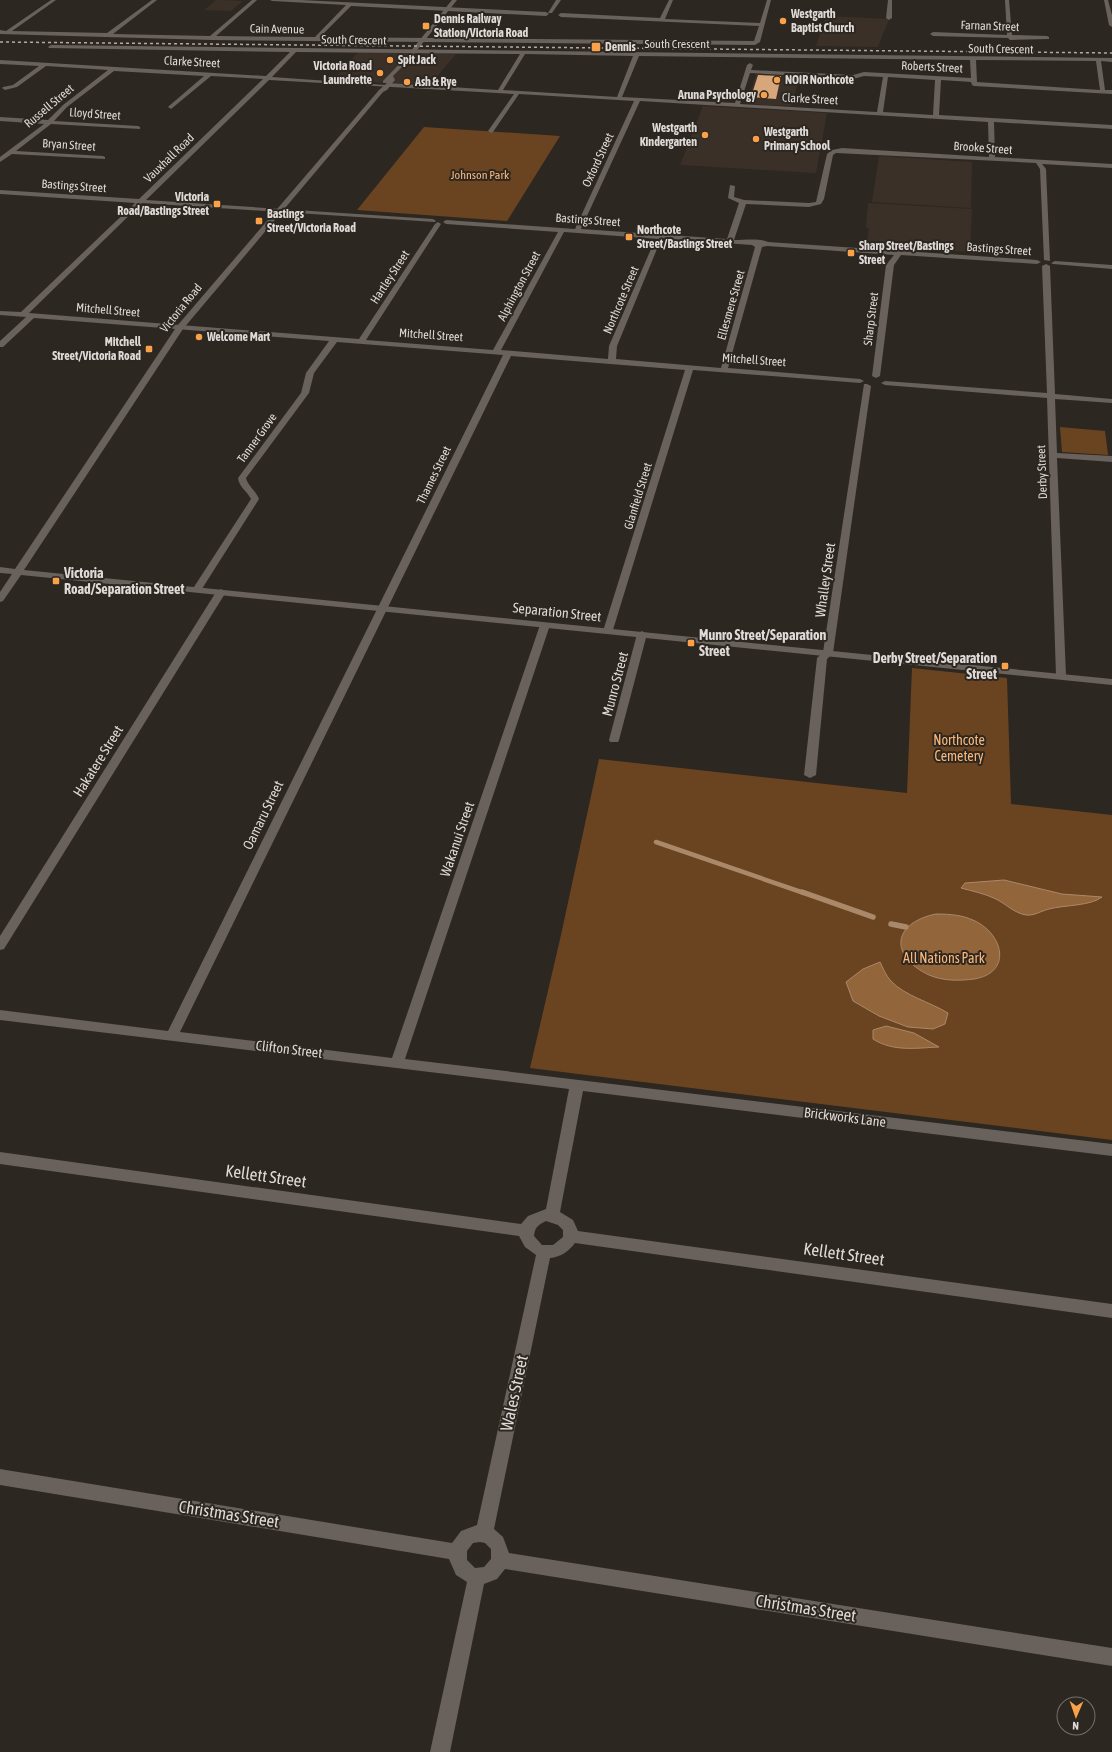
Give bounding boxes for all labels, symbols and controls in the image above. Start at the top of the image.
place label: Westgarth Baptist Church [790,7,855,35]
place label: Dennis Railway Station/Victoria Road [434,12,529,40]
marker: Westgarth Baptist Church [778,16,788,26]
street label: Farnan Street [960,18,1020,34]
marker: Dennis Railway Station/Victoria Road [421,21,431,31]
street label: Cain Avenue [250,22,304,36]
street label: South Crescent [321,32,387,48]
street label: South Crescent [644,37,710,51]
place label: Dennis [605,40,637,54]
marker: Dennis [590,41,602,53]
street label: South Crescent [968,41,1034,57]
place label: Spit Jack [398,53,436,67]
street label: Clarke Street [164,54,221,70]
marker: Spit Jack [385,55,395,65]
street label: Roberts Street [901,58,964,76]
place label: Victoria Road Laundrette [313,59,373,87]
marker: Victoria Road Laundrette [375,68,385,78]
place label: NOIR Northcote [785,73,855,87]
place label: Ash & Rye [414,75,457,89]
marker: NOIR Northcote [772,75,782,85]
marker: Ash & Rye [402,77,412,87]
street label: Russell Street [21,81,77,131]
place label: Aruna Psychology [677,88,756,102]
marker: Aruna Psychology [759,90,769,100]
street label: Clarke Street [782,91,839,107]
street label: Lloyd Street [69,105,122,123]
place label: Westgarth Kindergarten [640,121,697,149]
place label: Westgarth Primary School [763,125,831,153]
street label: Oxford Street [579,130,617,189]
marker: Westgarth Kindergarten [700,130,710,140]
street label: Vauxhall Road [141,131,197,185]
marker: Westgarth Primary School [751,134,761,144]
street label: Bryan Street [42,136,97,154]
street label: Brooke Street [953,139,1013,157]
park label: Johnson Park [451,168,510,182]
street label: Bastings Street [41,177,107,195]
place label: Victoria Road/Bastings Street [117,190,210,218]
marker: Victoria Road/Bastings Street [212,199,222,209]
place label: Bastings Street/Victoria Road [267,207,356,235]
street label: Bastings Street [555,211,621,229]
marker: Bastings Street/Victoria Road [254,216,264,226]
place label: Northcote Street/Bastings Street [637,223,733,251]
marker: Northcote Street/Bastings Street [624,232,634,242]
place label: Sharp Street/Bastings Street [859,239,954,267]
street label: Bastings Street [966,240,1032,258]
street label: Hartley Street [368,247,413,306]
street label: Alphington Street [495,248,544,323]
marker: Sharp Street/Bastings Street [846,248,856,258]
street label: Northcote Street [600,264,642,336]
street label: Ellesmere Street [714,268,748,342]
street label: Victoria Road [157,281,205,335]
street label: Sharp Street [861,291,881,346]
street label: Mitchell Street [75,300,141,320]
street label: Mitchell Street [398,326,464,344]
place label: Welcome Mart [206,330,271,344]
marker: Welcome Mart [194,332,204,342]
place label: Mitchell Street/Victoria Road [52,335,142,363]
marker: Mitchell Street/Victoria Road [144,344,154,354]
street label: Mitchell Street [721,351,787,369]
street label: Tanner Grove [234,410,280,466]
street label: Thames Street [414,443,454,506]
street label: Derby Street [1034,444,1050,499]
street label: Glanfield Street [621,460,655,531]
street label: Whalley Street [812,542,838,618]
place label: Victoria Road/Separation Street [63,565,184,597]
marker: Victoria Road/Separation Street [51,576,61,586]
street label: Separation Street [512,599,602,625]
place label: Munro Street/Separation Street [699,627,827,659]
marker: Munro Street/Separation Street [686,638,696,648]
street label: Munro Street [599,650,631,718]
place label: Derby Street/Separation Street [873,650,997,682]
marker: Derby Street/Separation Street [1000,661,1010,671]
street label: Hakatere Street [70,723,126,799]
park label: Northcote Cemetery [933,732,985,764]
street label: Oamaru Street [239,778,287,852]
street label: Wakanui Street [437,799,477,879]
park label: All Nations Park [903,950,985,966]
street label: Clifton Street [255,1037,323,1061]
street label: Brickworks Lane [803,1104,887,1130]
street label: Kellett Street [224,1160,308,1192]
street label: Kellett Street [802,1238,886,1270]
street label: Wales Street [496,1353,532,1433]
street label: Christmas Street [177,1496,281,1532]
street label: Christmas Street [754,1590,858,1626]
north arrow [1056,1696,1096,1736]
text: N [1072,1720,1079,1732]

